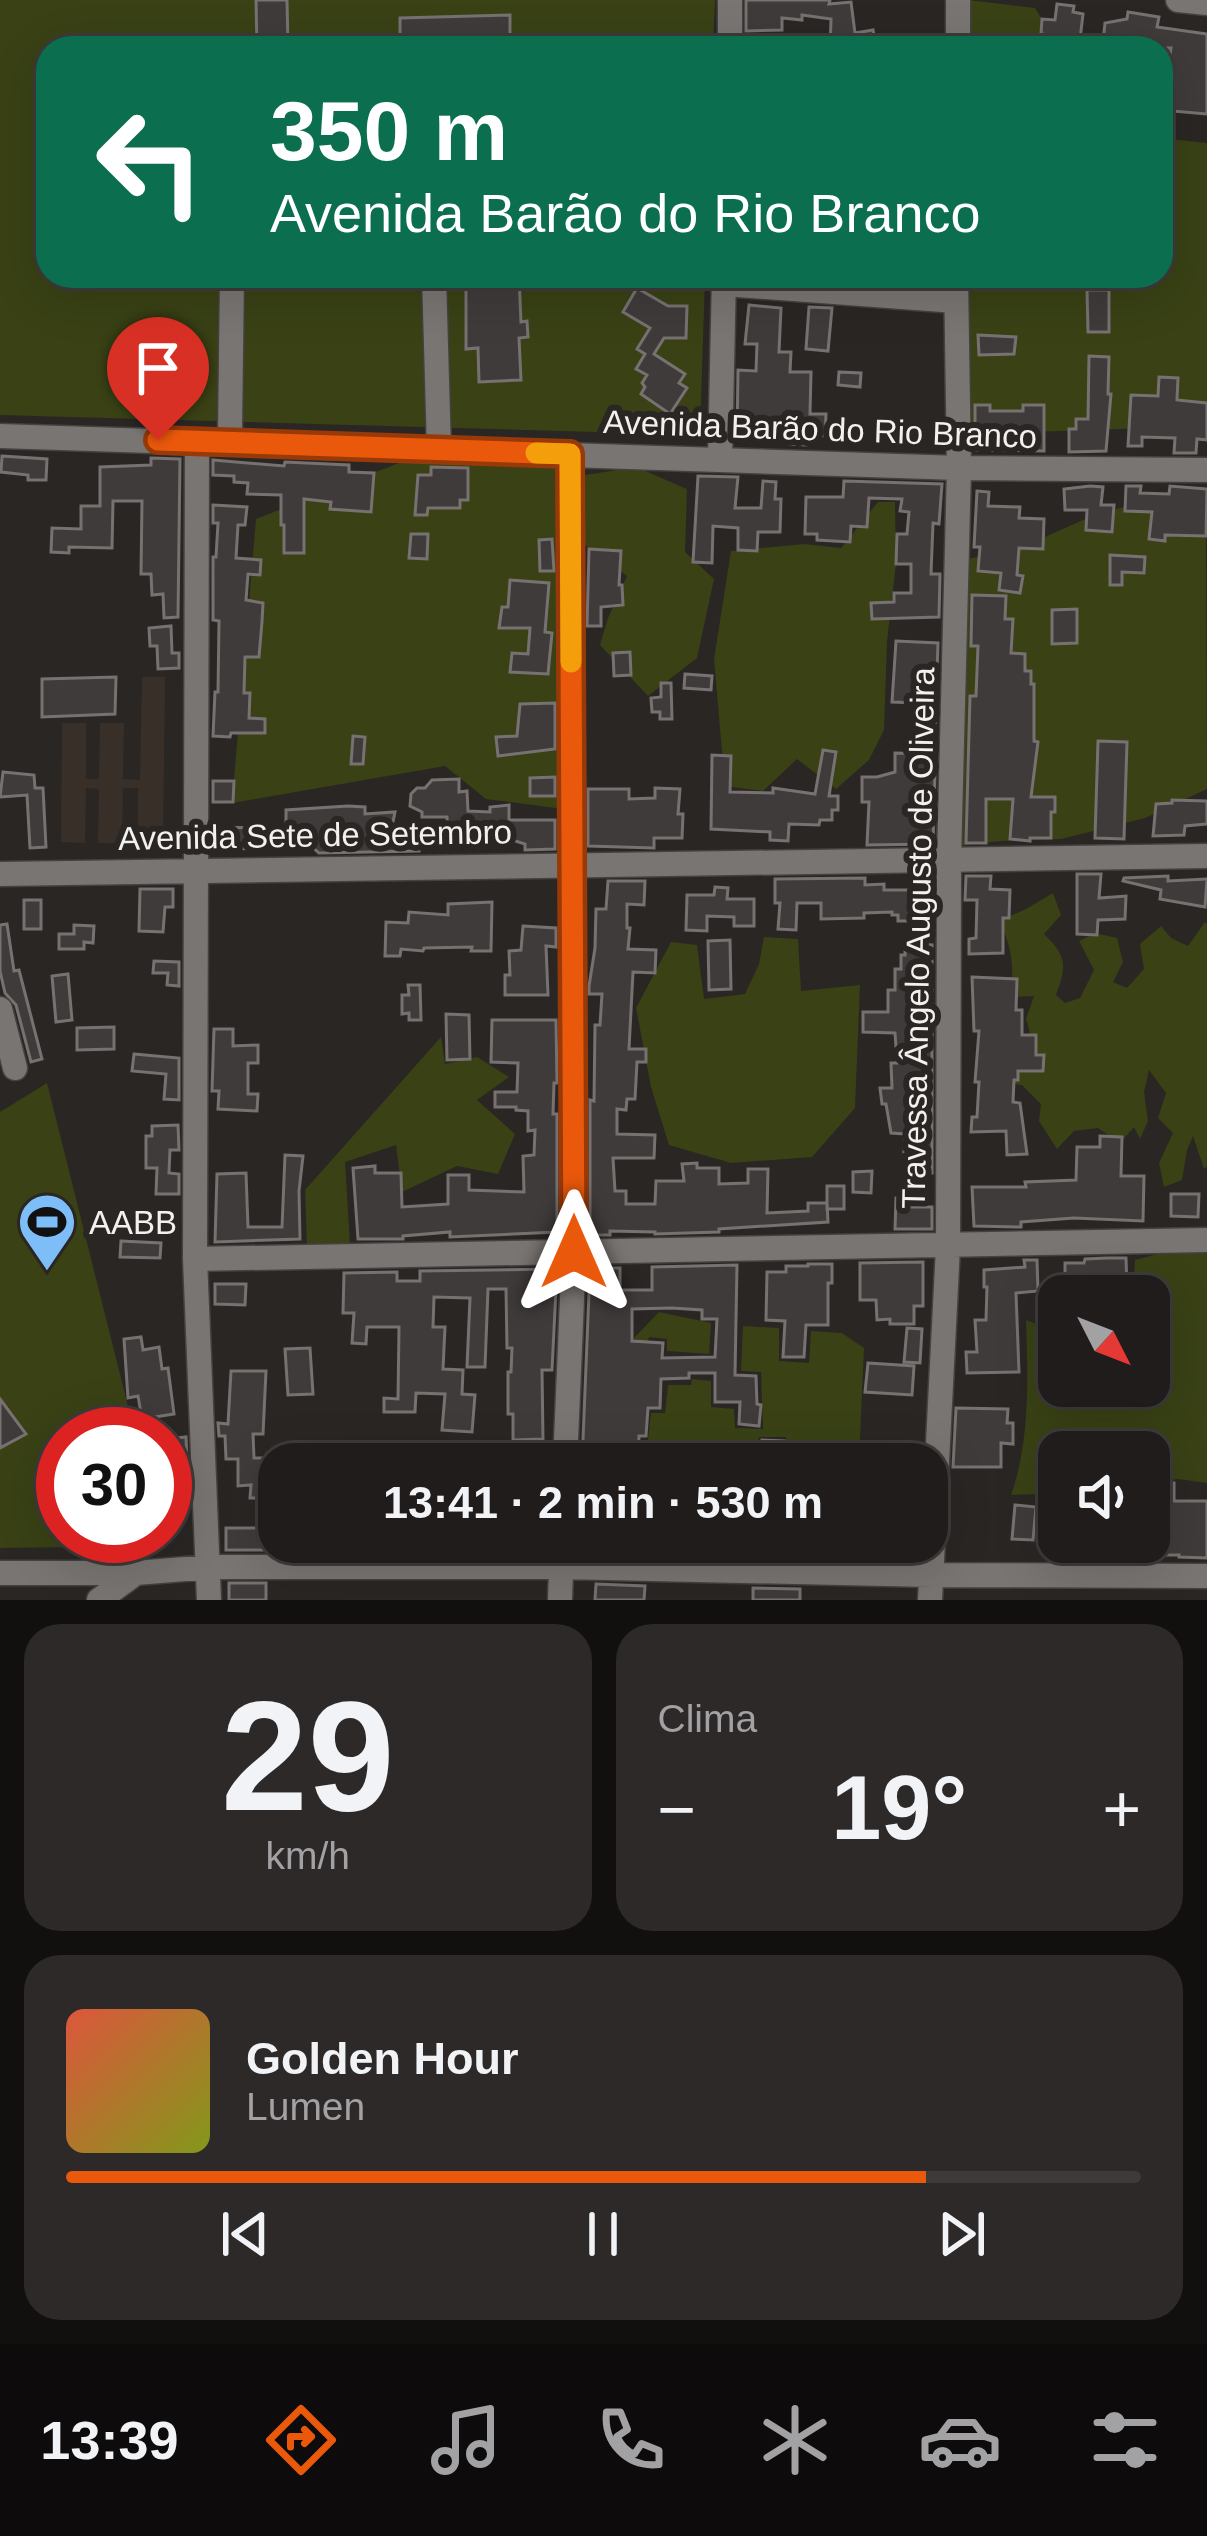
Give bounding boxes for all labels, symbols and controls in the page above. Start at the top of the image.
icon: left [72,84,228,240]
text: 350 m [270,84,508,178]
text: Avenida Barão do Rio Branco [270,183,980,243]
pin [107,317,209,440]
icon: arrive [125,335,191,401]
street label: Avenida Barão do Rio Branco [602,403,1038,455]
street label: Travessa Ângelo Augusto de Oliveira [895,666,941,1209]
street label: Avenida Sete de Setembro [118,813,512,857]
position arrow [511,1189,637,1315]
sports icon: AABB [16,1191,78,1273]
place label: AABB [89,1204,177,1241]
north arrow [1038,1275,1170,1407]
map controls [1038,1275,1170,1563]
speed limit sign: 30 [36,1407,192,1563]
button: sound [1038,1431,1170,1563]
text: 13:41 · 2 min · 530 m [383,1477,823,1528]
text: 29 [221,1669,395,1843]
text: Clima [658,1697,757,1740]
text: 19° [831,1758,967,1858]
text: − [658,1772,696,1846]
text: + [1102,1772,1141,1846]
text: km/h [265,1834,350,1877]
text: Golden Hour [246,2033,518,2084]
text: Lumen [246,2085,365,2128]
icon: previous [212,2201,278,2267]
icon: pause [570,2201,636,2267]
icon: next [929,2201,995,2267]
icon: directions [259,2398,343,2482]
icon: music [424,2398,508,2482]
icon: phone [589,2398,673,2482]
icon: climate [753,2398,837,2482]
icon: car [918,2398,1002,2482]
icon: filters [1083,2398,1167,2482]
text: 13:39 [40,2410,178,2470]

